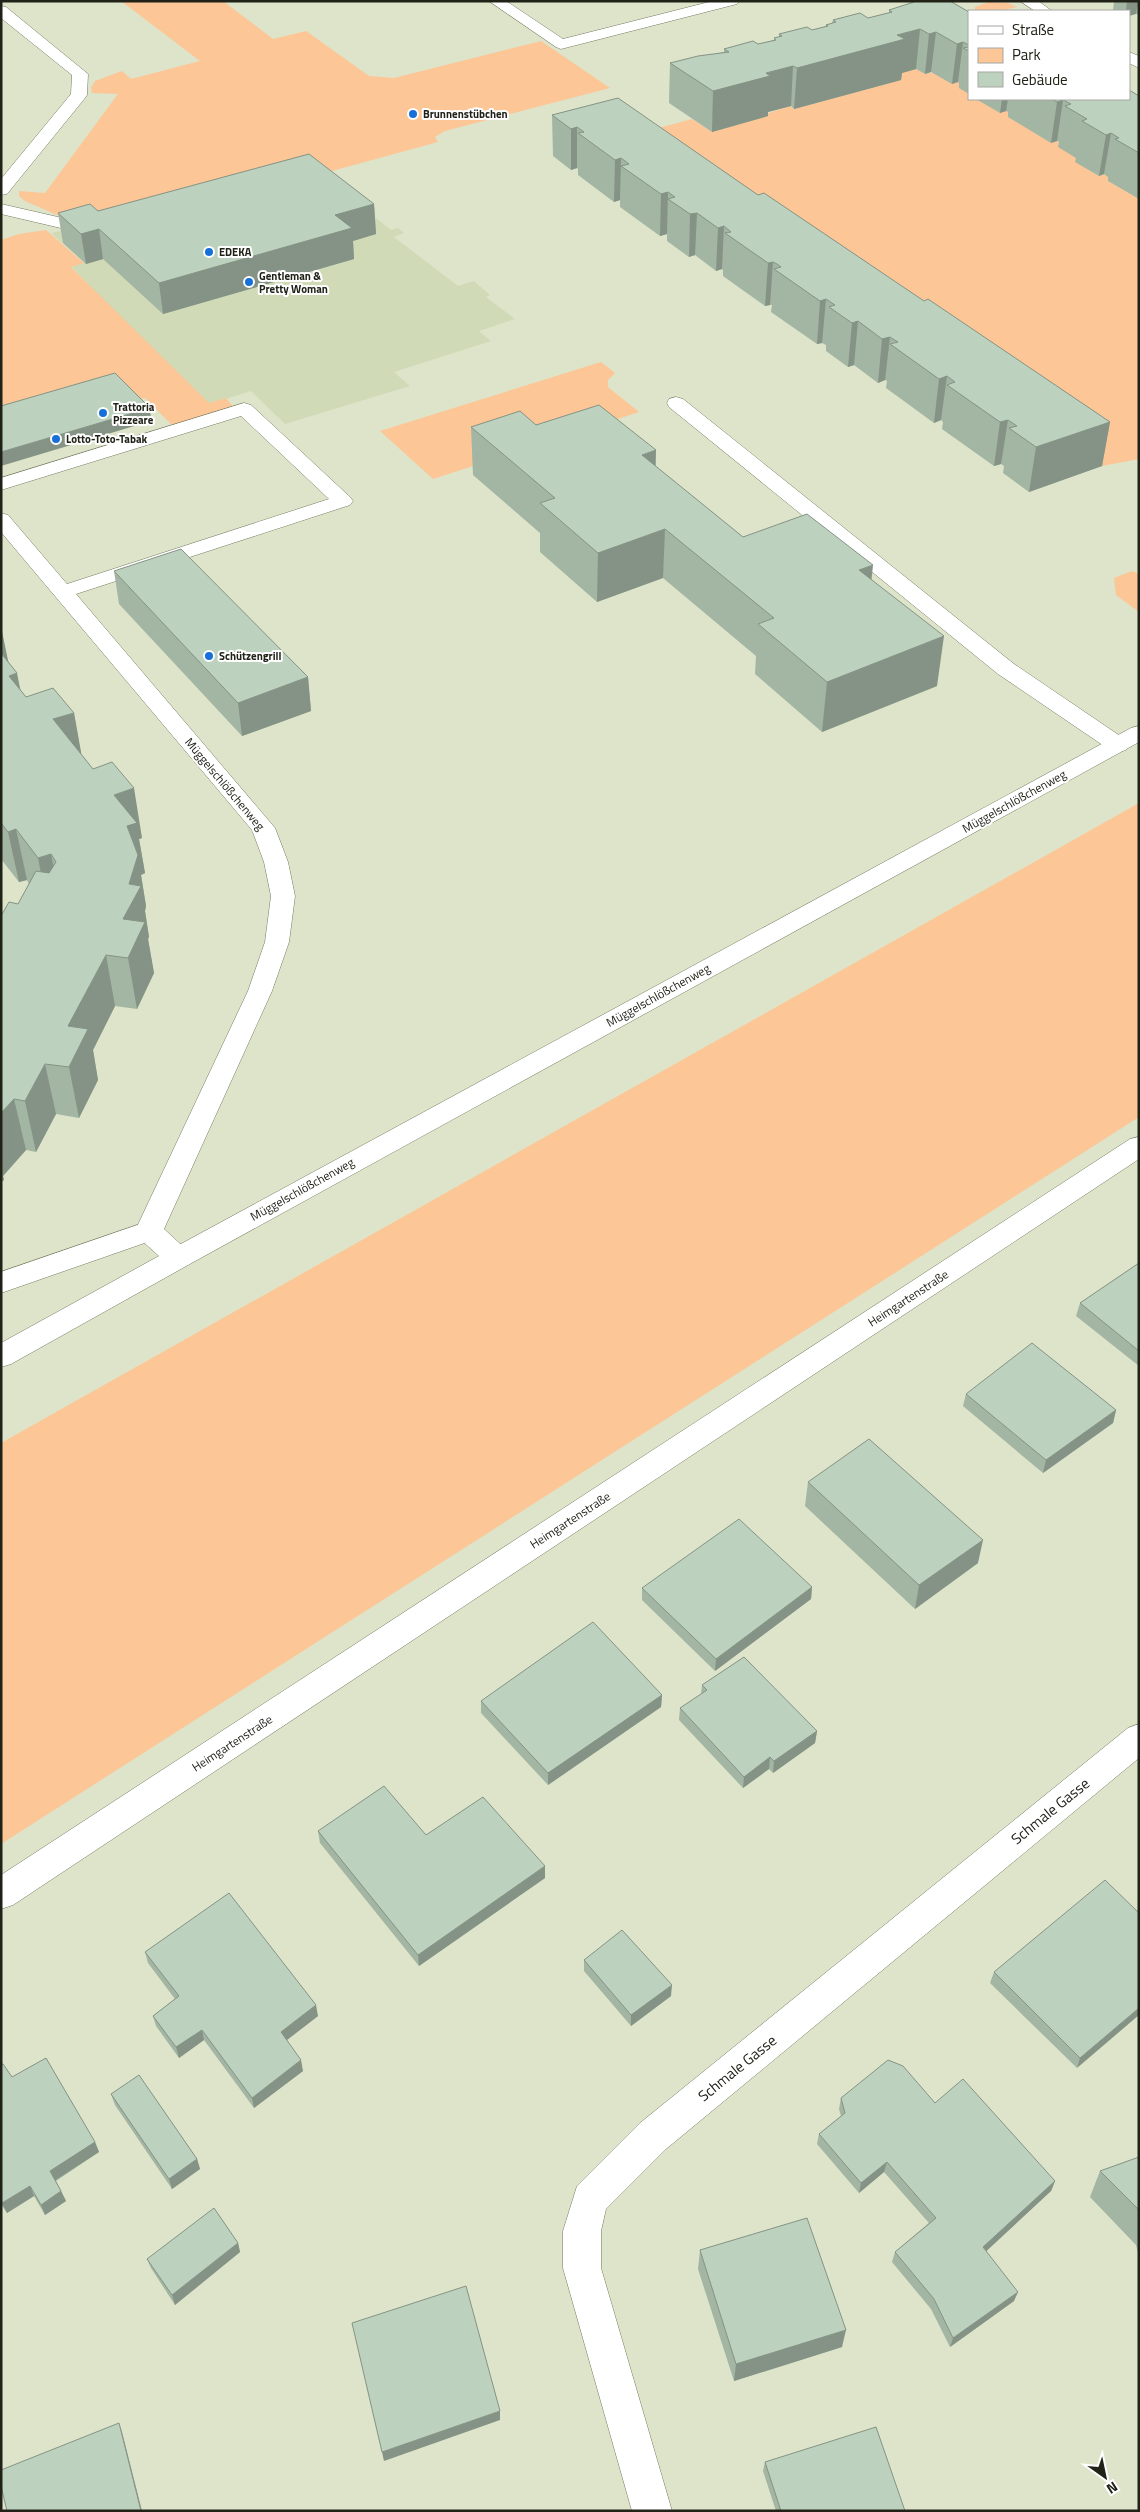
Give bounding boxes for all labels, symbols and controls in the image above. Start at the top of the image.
legend [968,10,1130,100]
text: Straße [1012,18,1054,41]
text: Park [1012,43,1041,66]
text: Gebäude [1012,68,1068,91]
place label: Brunnenstübchen [423,106,508,122]
marker: Brunnenstübchen [407,108,419,120]
place label: EDEKA [219,244,252,260]
marker: EDEKA [203,246,215,258]
place label: Gentleman & Pretty Woman [259,268,328,297]
marker: Gentleman & Pretty Woman [243,276,255,288]
place label: Trattoria Pizzeare [113,399,155,428]
marker: Trattoria Pizzeare [97,407,109,419]
place label: Lotto-Toto-Tabak [66,431,148,447]
marker: Lotto-Toto-Tabak [50,433,62,445]
place label: Schützengrill [219,648,282,664]
marker: Schützengrill [203,650,215,662]
street label: Müggelschlößchenweg [180,733,270,835]
street label: Müggelschlößchenweg [959,764,1069,838]
street label: Müggelschlößchenweg [603,958,713,1032]
street label: Müggelschlößchenweg [247,1152,357,1226]
street label: Heimgartenstraße [864,1265,952,1331]
street label: Heimgartenstraße [526,1487,614,1553]
street label: Heimgartenstraße [188,1710,276,1776]
street label: Schmale Gasse [1006,1772,1094,1850]
street label: Schmale Gasse [693,2029,781,2107]
north arrow [1080,2452,1130,2502]
text: N [1103,2477,1122,2500]

